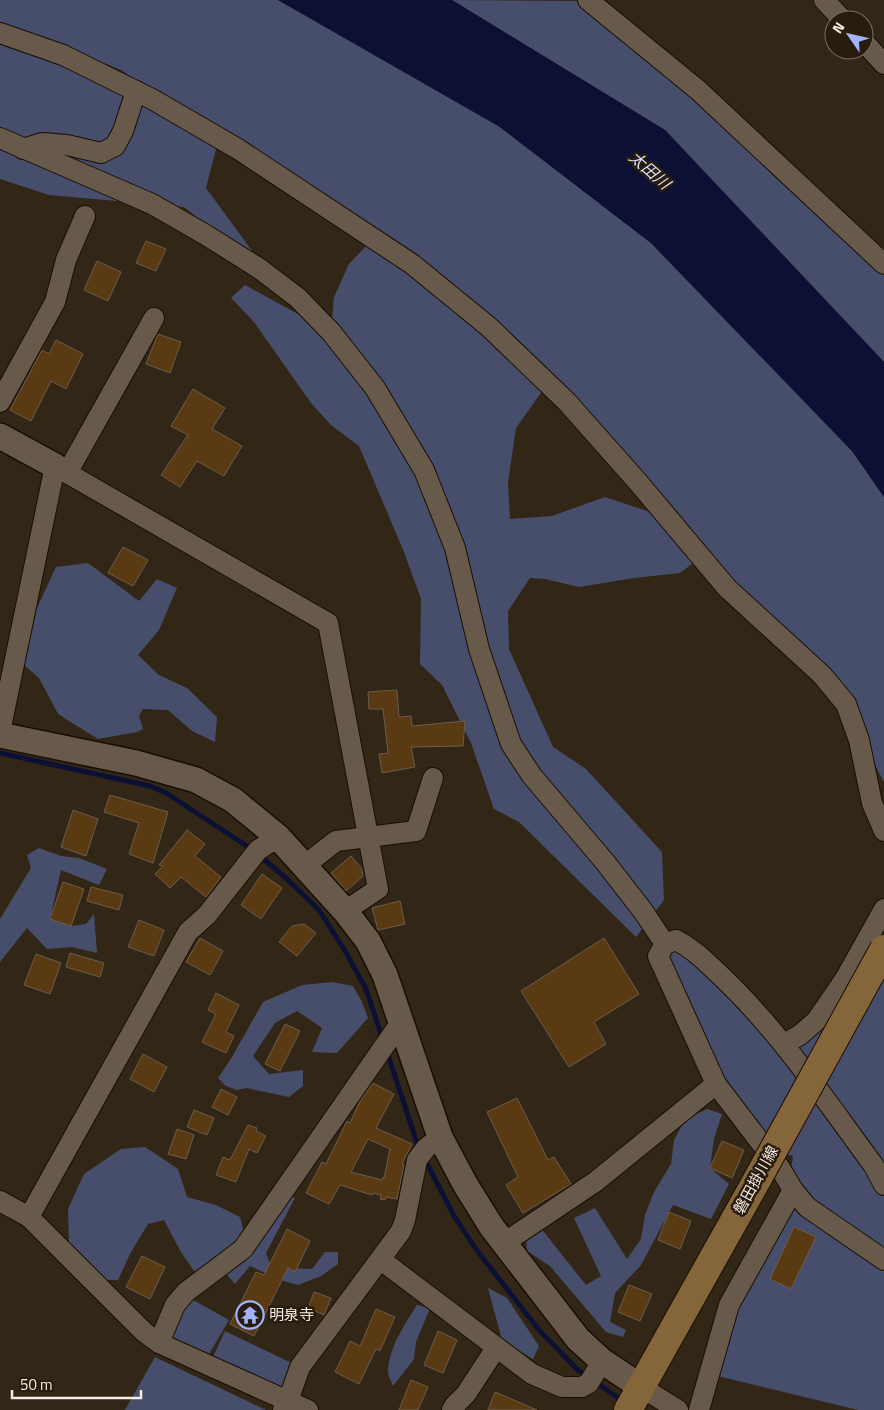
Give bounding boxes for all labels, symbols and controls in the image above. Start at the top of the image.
north arrow [824,10,874,60]
text: N [826,18,849,37]
water label: 太田川 [624,145,677,196]
street label: 磐田掛川線 [727,1141,784,1218]
temple icon: 明泉寺 [235,1300,265,1330]
place label: 明泉寺 [269,1303,314,1326]
scale bar [12,1368,141,1400]
text: 50 m [20,1373,53,1396]

